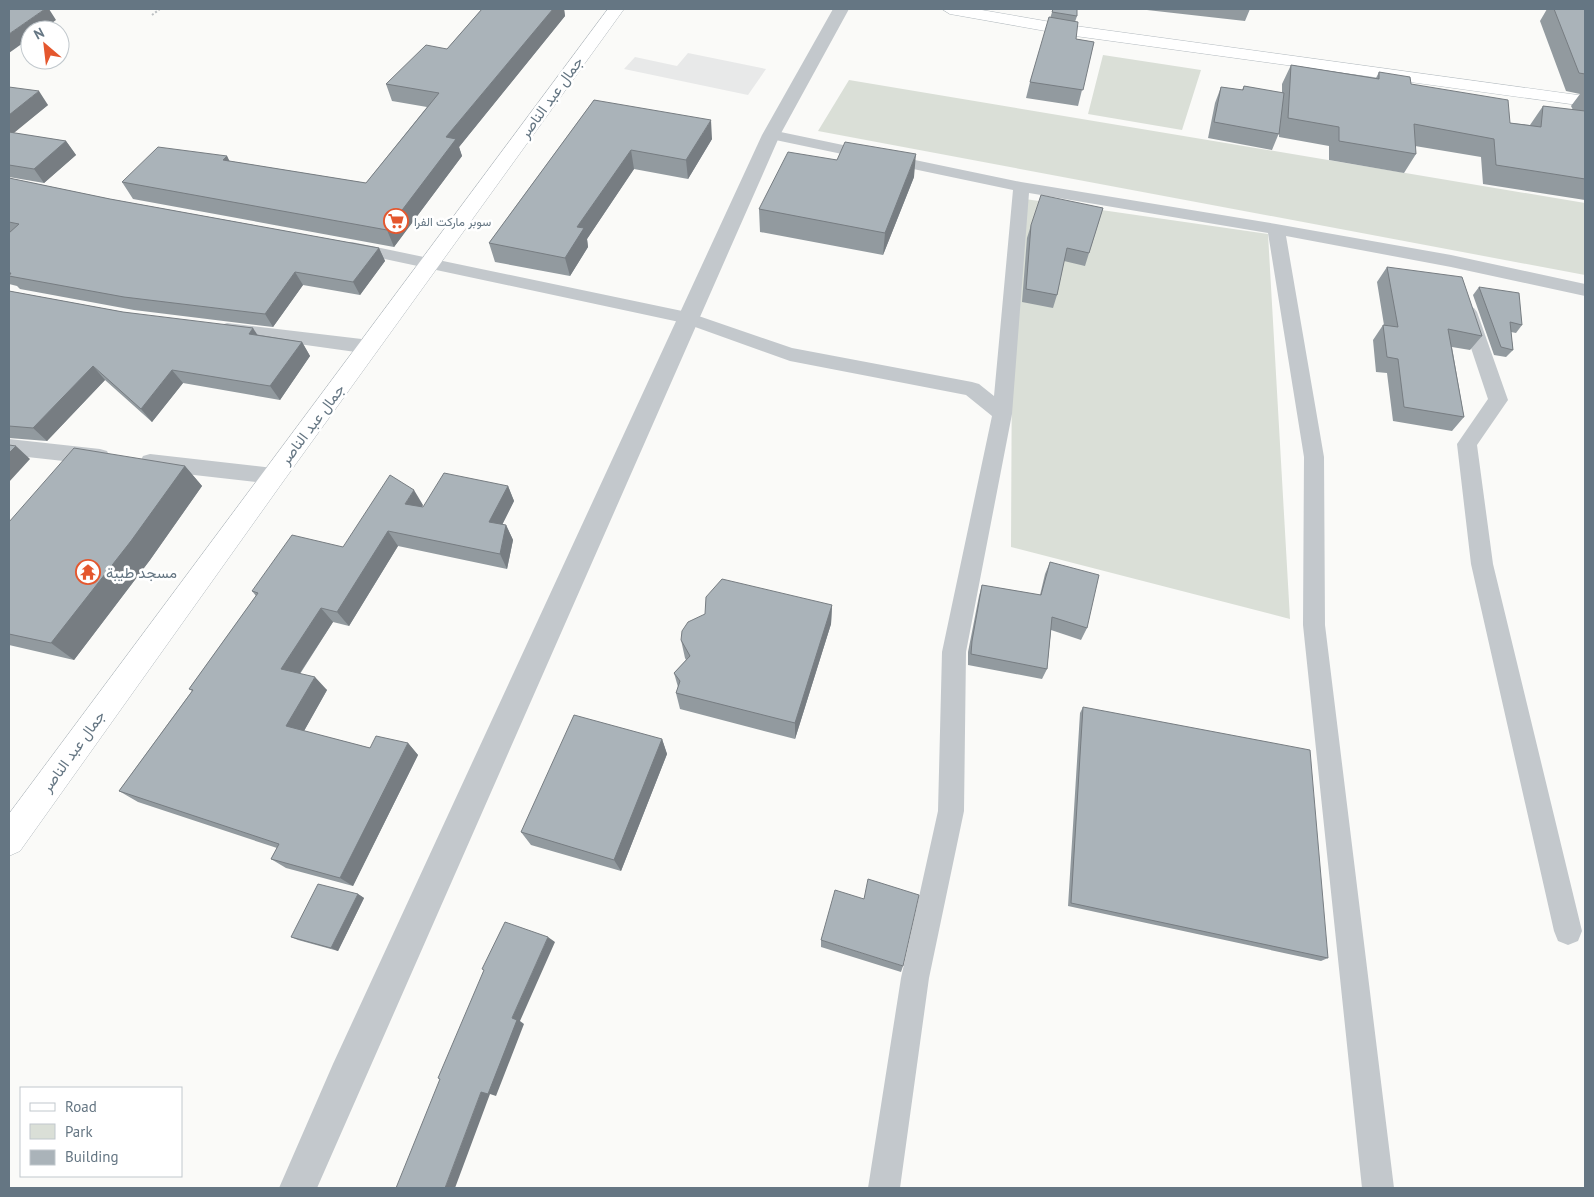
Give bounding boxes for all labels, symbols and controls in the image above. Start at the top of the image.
north arrow [20,20,70,70]
text: N [31,23,47,44]
street label: جمال عبد الناصر [514,52,587,142]
supermarket icon: سوبر ماركت الفرا [383,208,409,234]
place label: سوبر ماركت الفرا [414,214,491,230]
street label: جمال عبد الناصر [275,380,349,469]
temple icon: مسجد طيبة [75,559,101,585]
place label: مسجد طيبة [106,563,177,582]
street label: جمال عبد الناصر [36,706,109,796]
legend [20,1087,182,1177]
text: Road [65,1097,97,1116]
text: Park [65,1122,93,1141]
text: Building [65,1147,119,1166]

